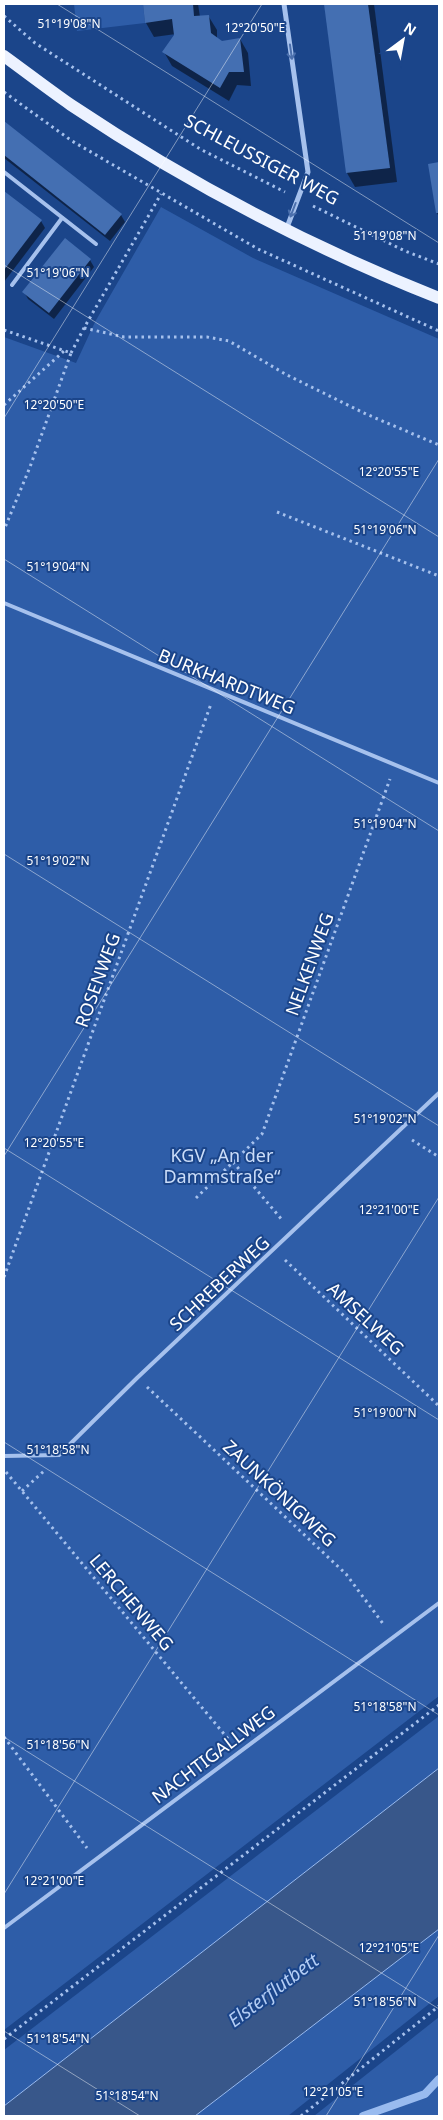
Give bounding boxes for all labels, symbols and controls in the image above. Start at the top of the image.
text: 51°19'08"N [37,15,101,32]
north arrow [378,15,428,65]
text: N [400,17,420,40]
text: 12°20'50"E [225,19,285,36]
one-way arrow [286,44,296,60]
street label: SCHLEUSSIGER WEG [180,108,344,210]
one-way arrow [288,202,297,218]
text: 51°19'08"N [353,227,417,244]
text: 51°19'06"N [26,264,90,281]
text: 12°20'50"E [24,396,84,413]
text: 12°20'55"E [359,463,419,480]
text: 51°19'06"N [353,521,417,538]
text: 51°19'04"N [26,558,90,575]
street label: BURKHARDTWEG [155,643,299,719]
text: 51°19'04"N [353,815,417,832]
text: 51°19'02"N [26,852,90,869]
street label: NELKENWEG [279,909,339,1019]
street label: ROSENWEG [69,930,125,1030]
text: 51°19'02"N [353,1110,417,1127]
text: 12°20'55"E [24,1134,84,1151]
park label: KGV „An der Dammstraße“ [163,1143,281,1188]
text: 12°21'00"E [359,1201,419,1218]
street label: SCHREBERWEG [164,1230,274,1336]
street label: AMSELWEG [322,1276,410,1360]
text: 51°19'00"N [353,1404,417,1421]
street label: ZAUNKÖNIGWEG [218,1434,342,1552]
text: 51°18'58"N [26,1441,90,1458]
street label: LERCHENWEG [85,1549,179,1655]
text: 51°18'58"N [353,1698,417,1715]
street label: NACHTIGALLWEG [146,1700,280,1808]
text: 51°18'56"N [26,1736,90,1753]
text: 12°21'00"E [24,1872,84,1889]
text: 12°21'05"E [359,1939,419,1956]
water label: Elsterflutbett [222,1947,324,2033]
text: 51°18'56"N [353,1993,417,2010]
text: 51°18'54"N [26,2030,90,2047]
text: 12°21'05"E [303,2083,363,2100]
text: 51°18'54"N [95,2087,159,2104]

